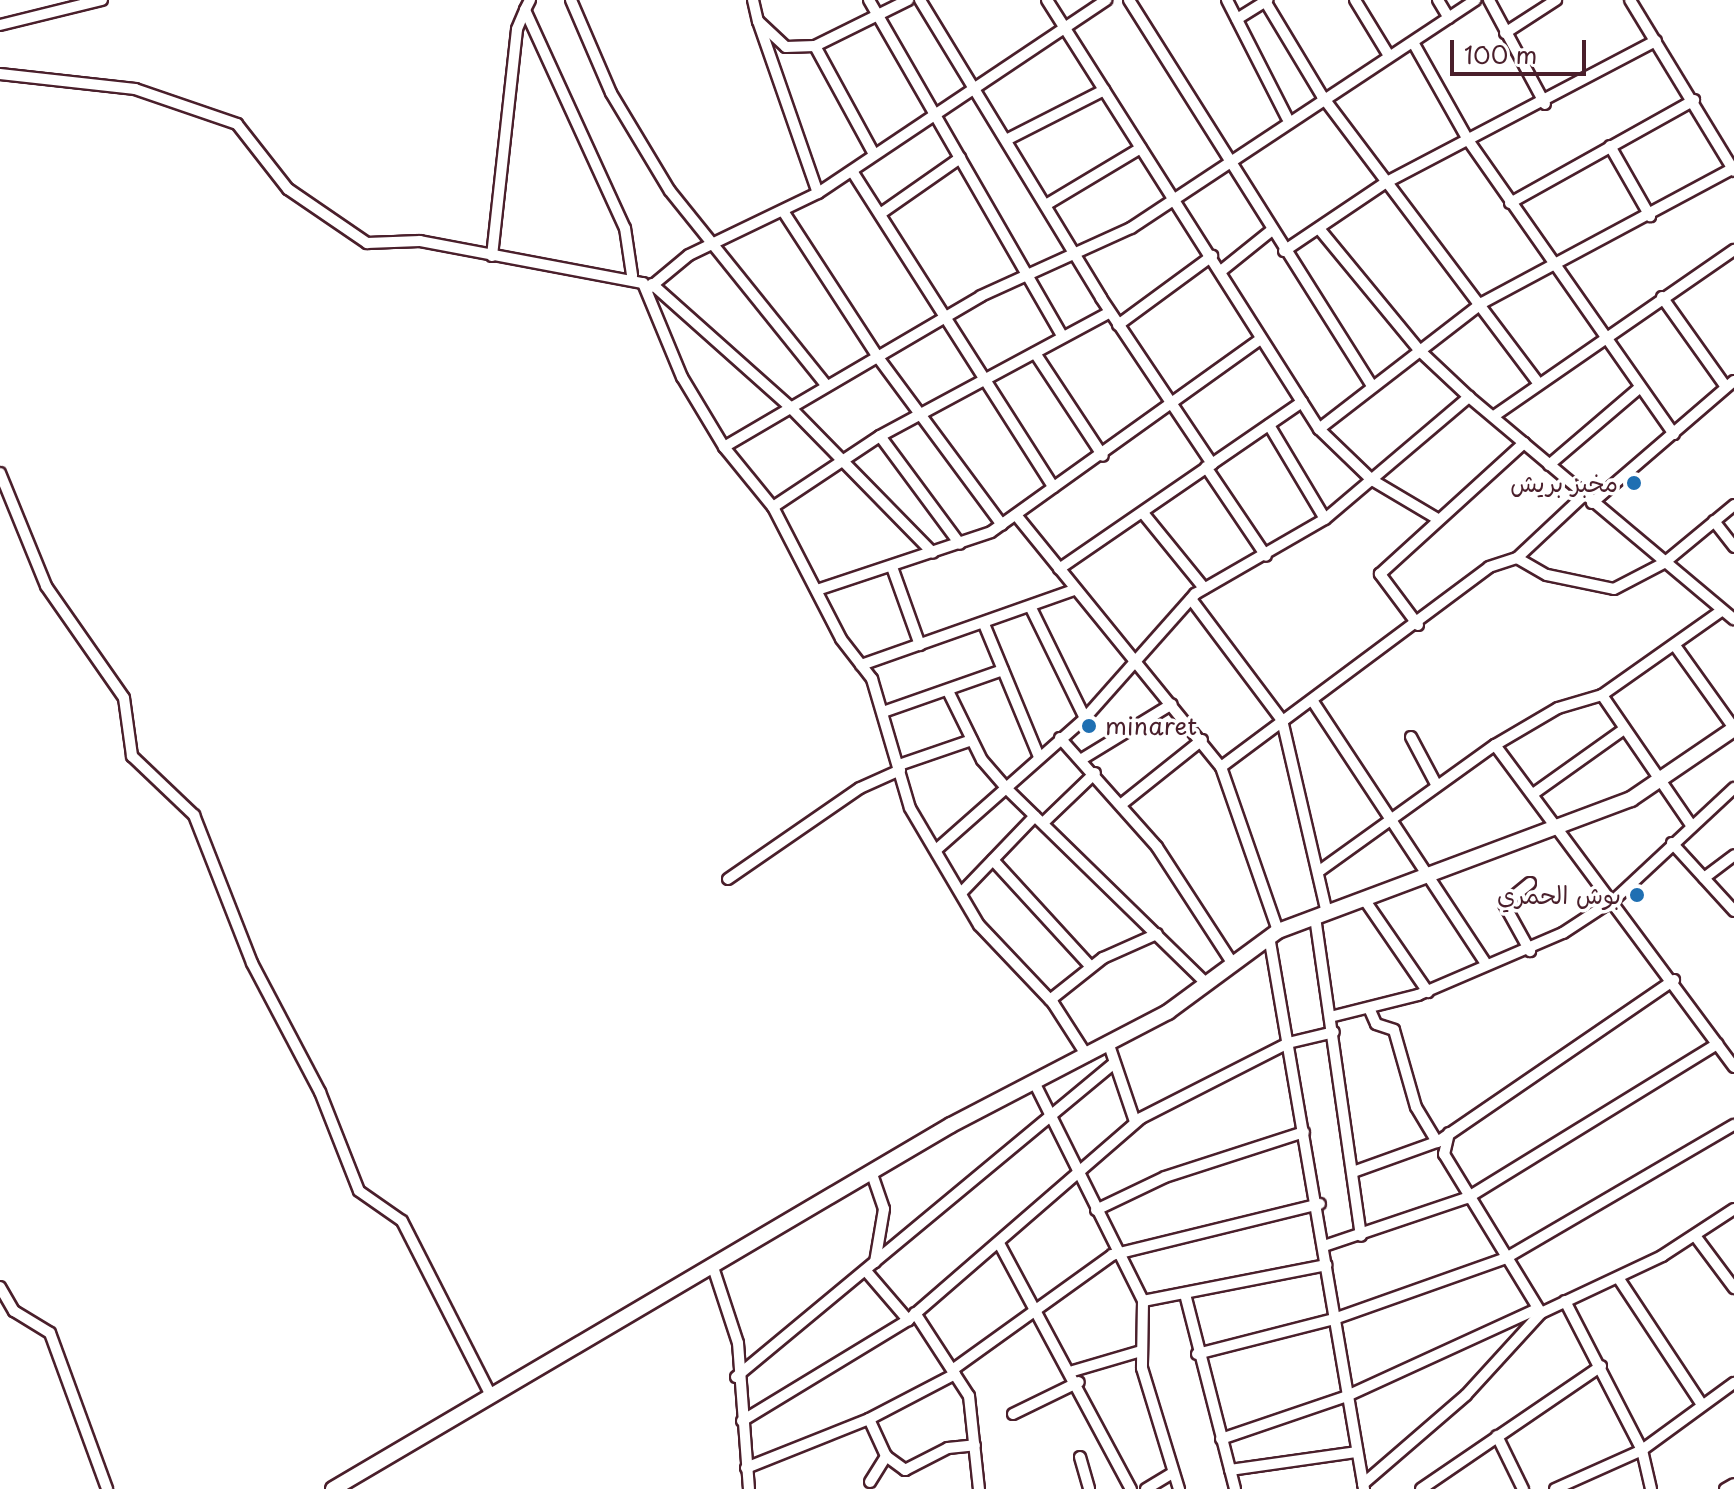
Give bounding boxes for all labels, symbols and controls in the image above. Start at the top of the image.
scale bar [1454,24,1590,74]
text: 100 m [1464,36,1537,72]
place label: مخبز بريش [1510,469,1618,497]
marker: مخبز بريش [1625,474,1643,492]
place label: minaret [1105,712,1197,740]
marker: minaret [1080,717,1098,735]
place label: بوش الحمري [1497,881,1621,909]
marker: بوش الحمري [1628,886,1646,904]

